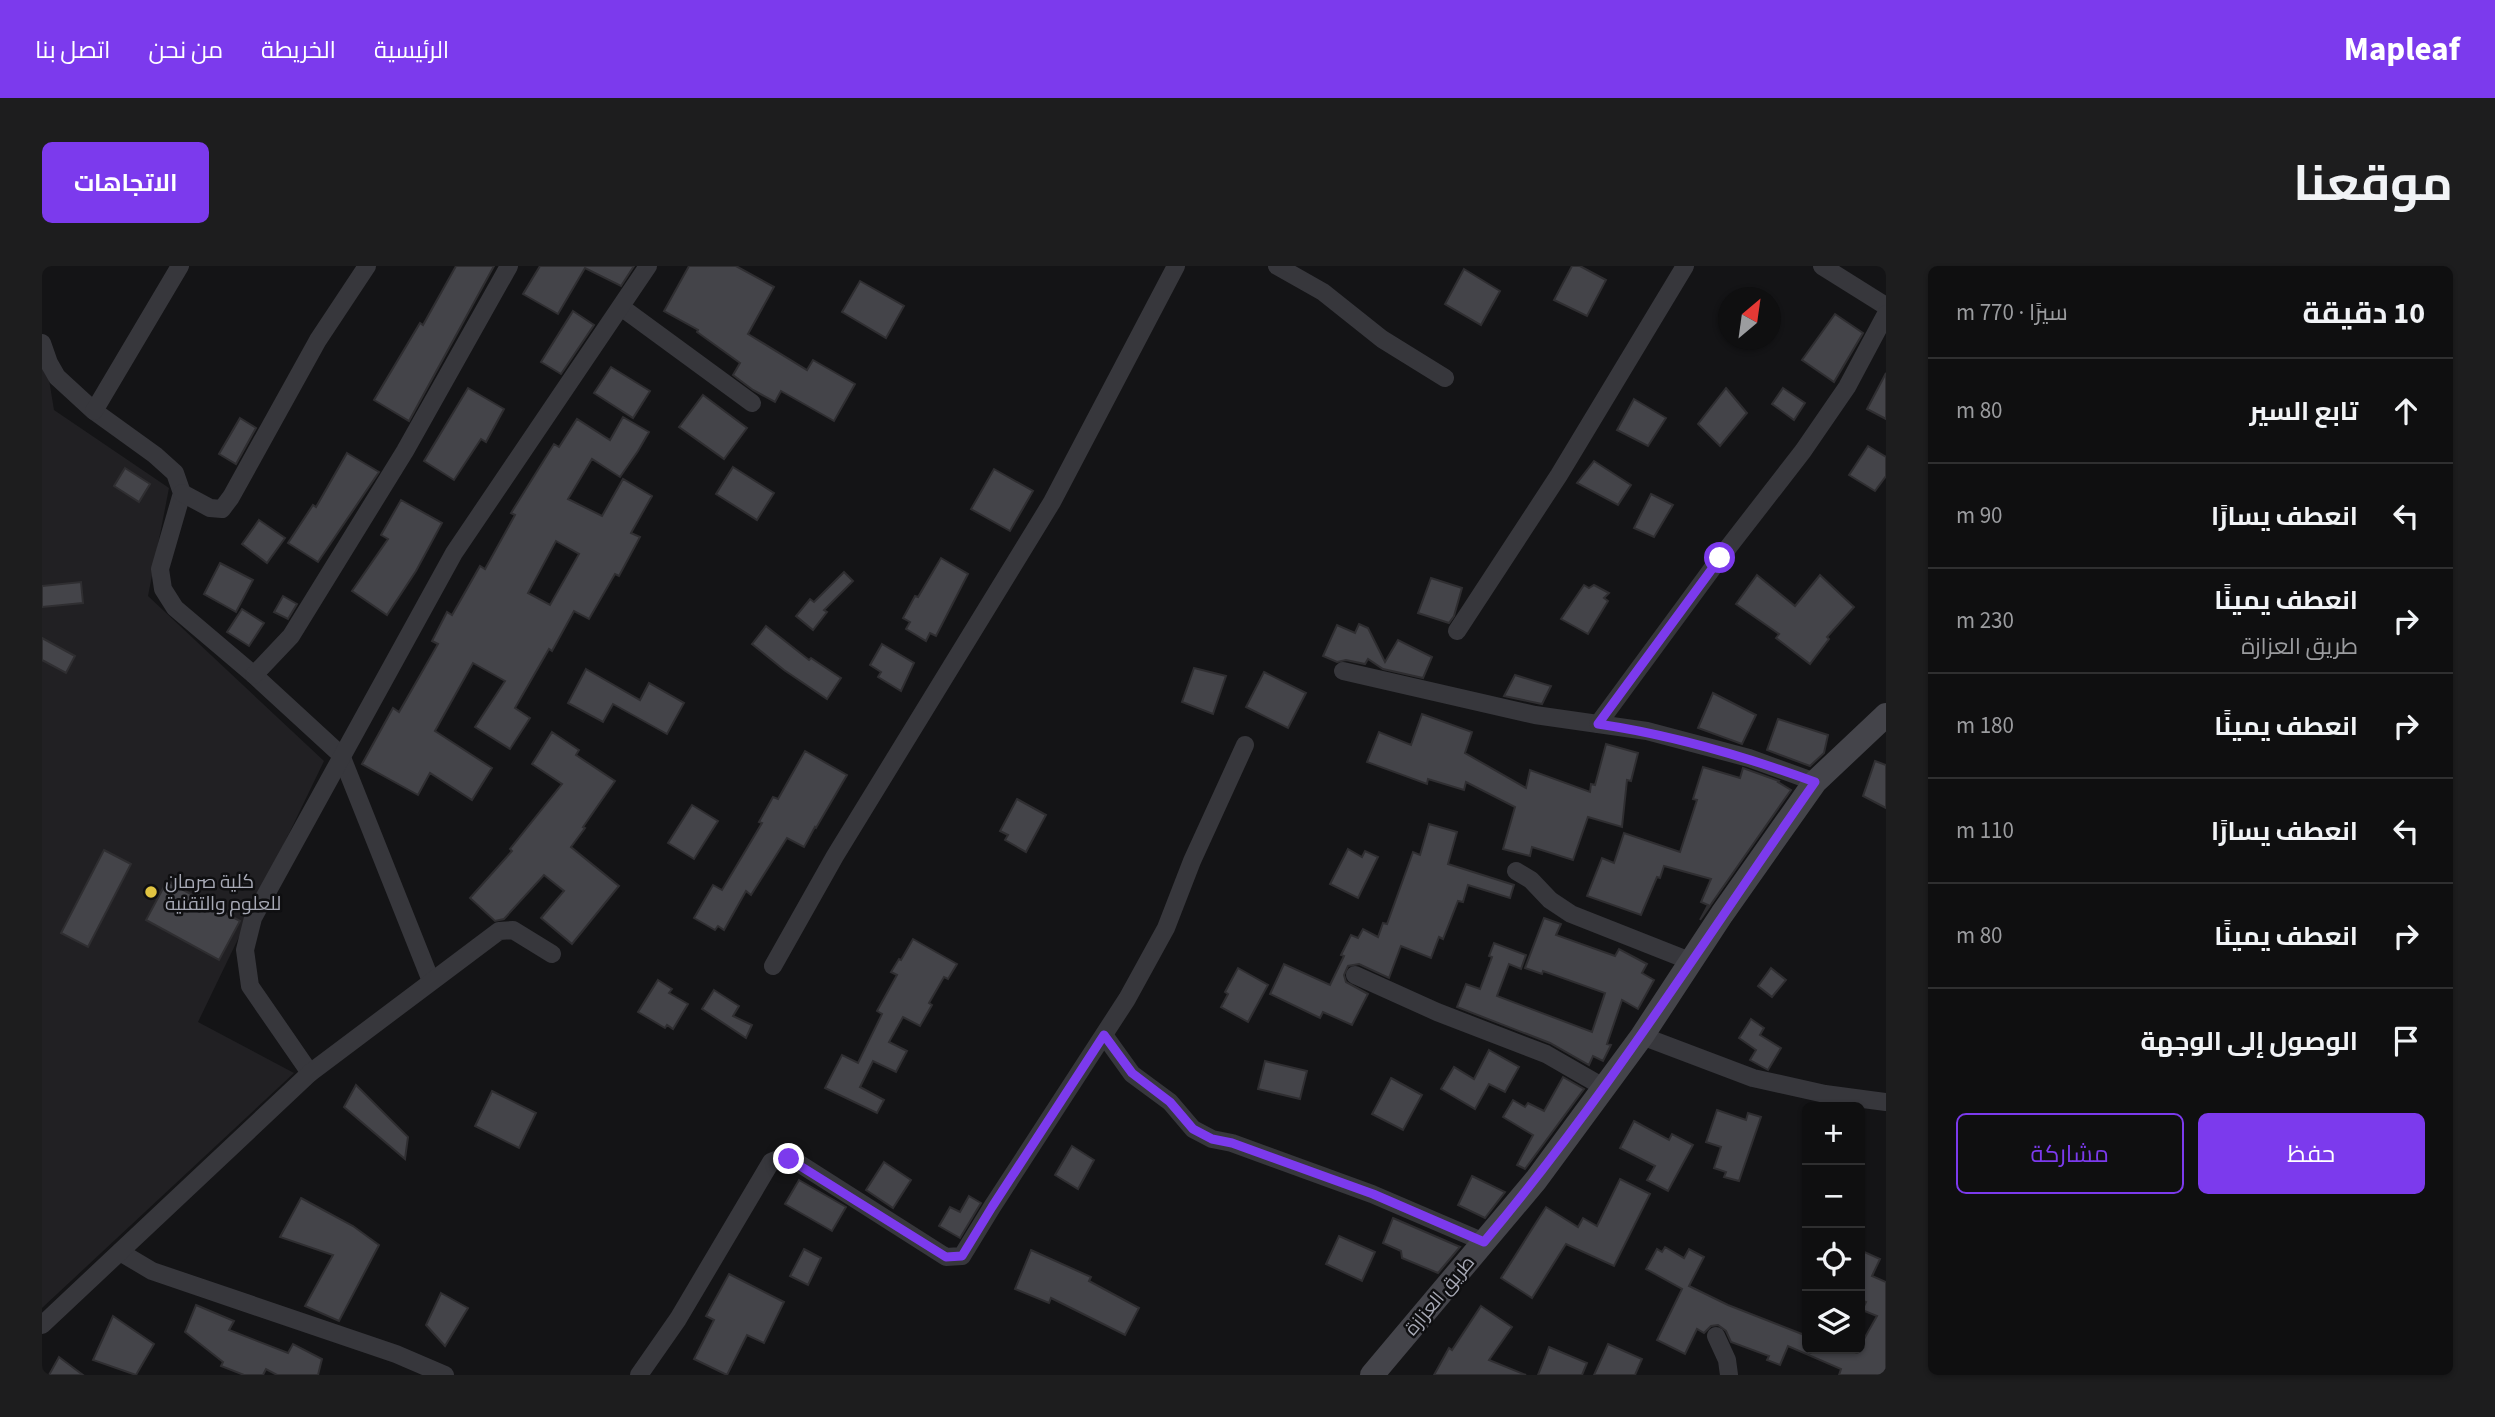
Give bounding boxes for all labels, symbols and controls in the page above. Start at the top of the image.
text: Mapleaf [2344,26,2460,73]
text: اتصل بنا [35,33,110,68]
text: من نحن [148,33,223,68]
text: الخريطة [261,33,336,68]
text: الرئيسية [374,33,449,68]
button: الاتجاهات [42,142,209,223]
text: موقعنا [2293,150,2453,220]
north arrow [1718,287,1781,350]
text: 10 دقيقة [2303,292,2425,335]
text: سيرًا · 770 m [1956,296,2068,329]
icon: ahead [2387,392,2425,430]
text: تابع السير [2249,393,2358,430]
text: 80 m [1956,394,2003,427]
icon: left [2387,497,2425,535]
text: انعطف يسارًا [2211,498,2358,535]
text: 90 m [1956,499,2003,532]
route start [1704,542,1735,573]
text: انعطف يمينًا [2214,582,2358,619]
icon: right [2387,602,2425,640]
text: 230 m [1956,604,2014,637]
text: طريق العزازة [2241,630,2358,663]
icon: right [2387,707,2425,745]
text: انعطف يمينًا [2214,708,2358,745]
text: 180 m [1956,709,2014,742]
icon: left [2387,812,2425,850]
text: انعطف يسارًا [2211,813,2358,850]
text: 110 m [1956,814,2014,847]
place label: كلية صرمان للعلوم والتقنية [165,869,281,918]
marker: كلية صرمان للعلوم والتقنية [143,884,159,900]
icon: right [2387,917,2425,955]
text: انعطف يمينًا [2214,918,2358,955]
text: 80 m [1956,919,2003,952]
icon: arrive [2387,1022,2425,1060]
text: الوصول إلى الوجهة [2140,1023,2358,1060]
map controls [1802,1102,1865,1354]
button: + [1802,1102,1865,1165]
button: مشاركة [1956,1113,2184,1194]
button: حفظ [2198,1113,2425,1194]
route end [773,1143,804,1174]
button: − [1802,1165,1865,1228]
button: locate [1802,1228,1865,1291]
street label: طريق العزازة [1399,1250,1482,1342]
button: layers [1802,1291,1865,1354]

